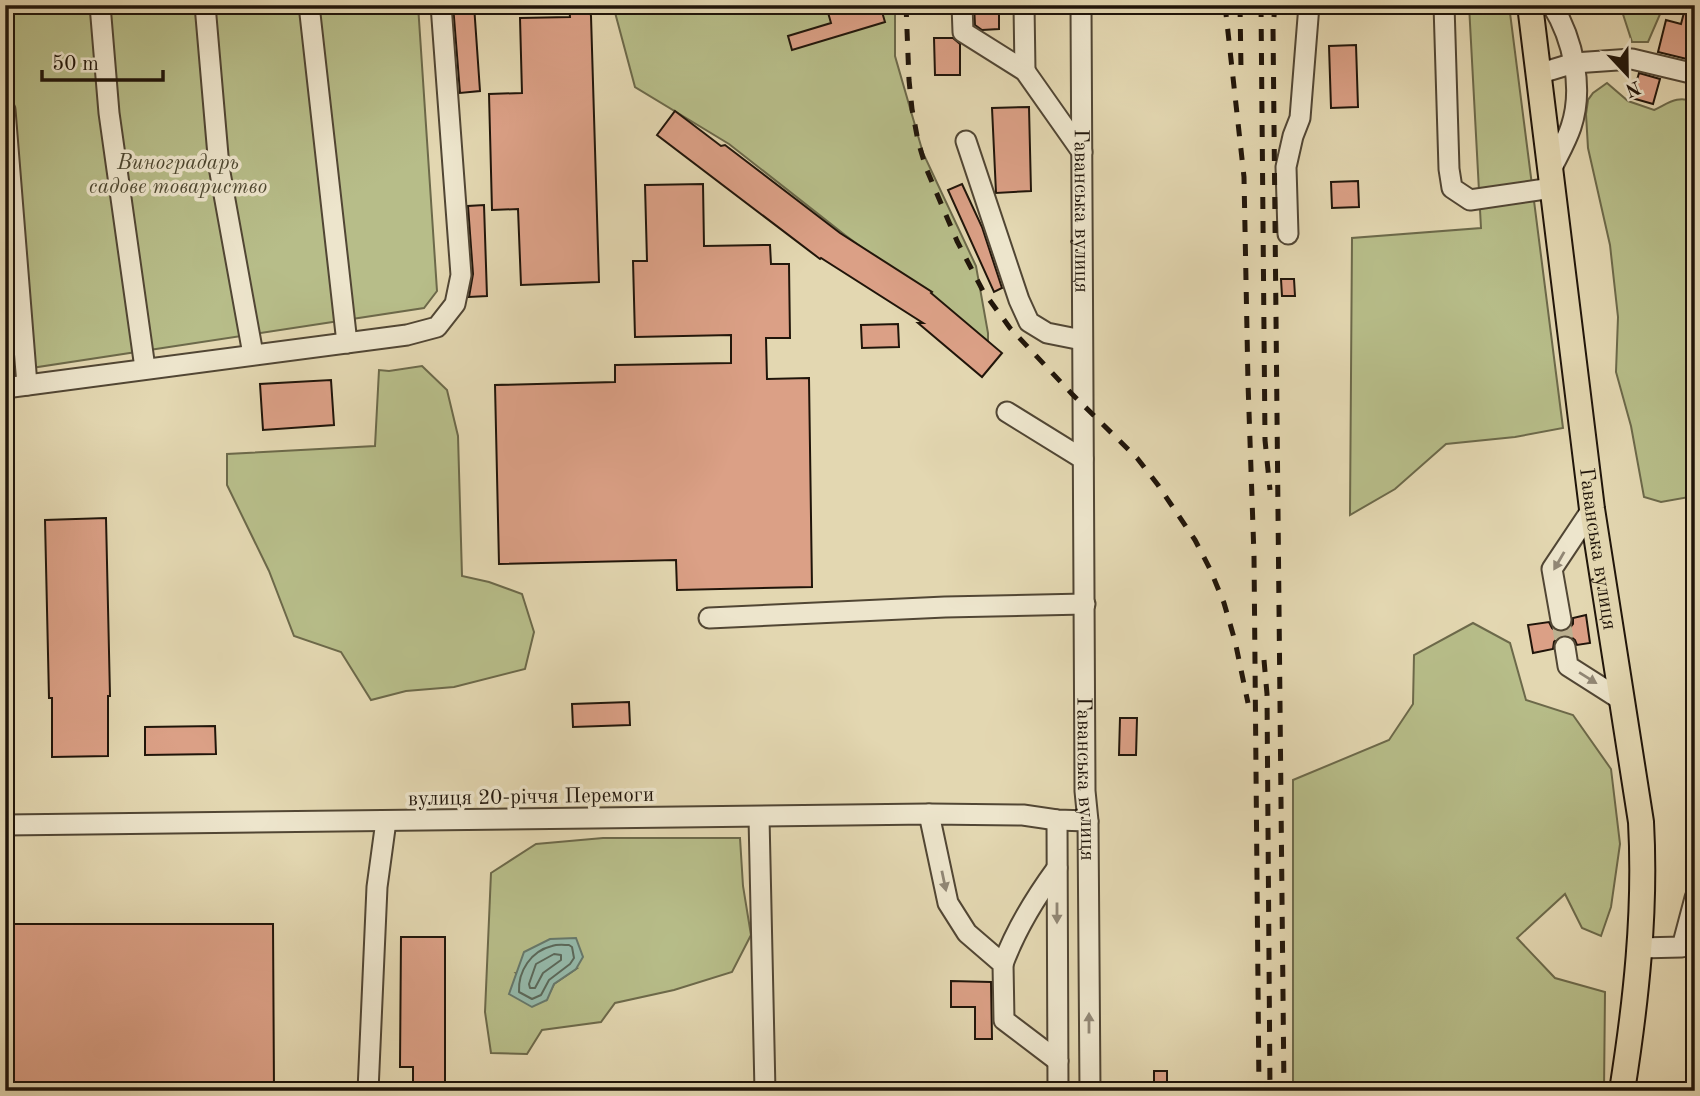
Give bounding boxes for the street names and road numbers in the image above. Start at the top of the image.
street label: Гаванська вулиця [1070,129,1091,293]
street label: Гаванська вулиця [1575,466,1620,632]
street label: Гаванська вулиця [1073,697,1097,861]
street label: вулиця 20-річчя Перемоги [408,785,654,810]

